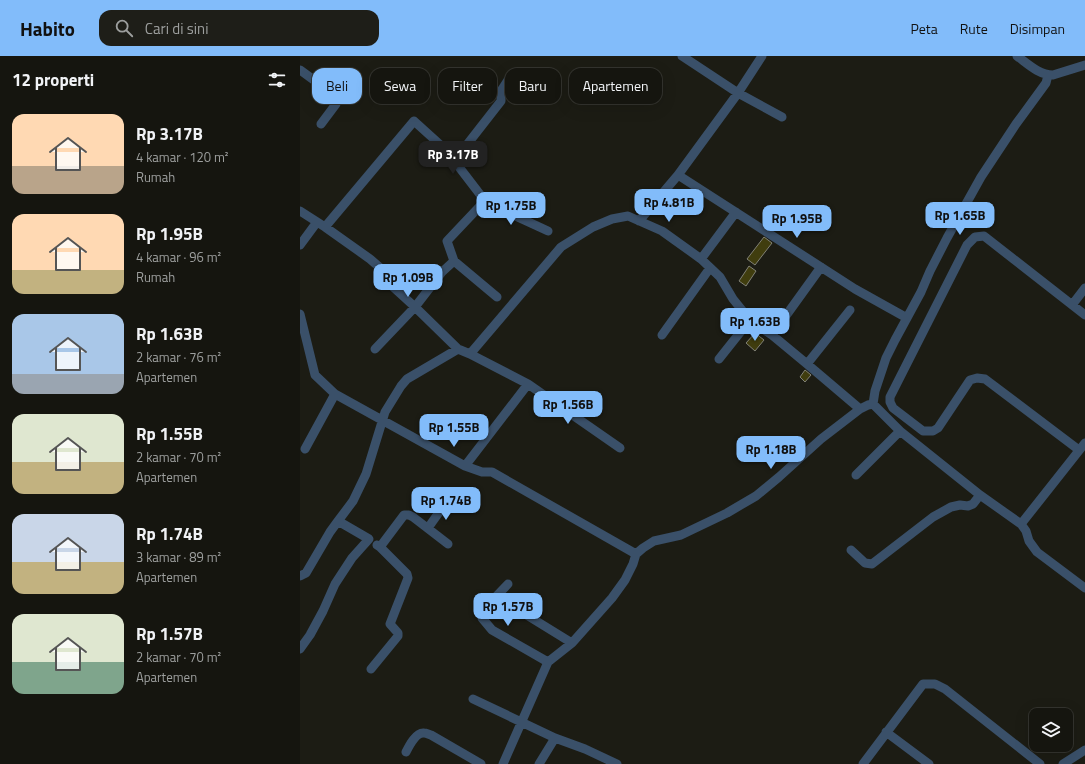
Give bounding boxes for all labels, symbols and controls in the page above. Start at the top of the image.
search box [99,10,379,46]
text: Habito [20,14,75,43]
icon: search [113,17,135,39]
text: Cari di sini [145,17,208,40]
text: Peta [911,18,938,39]
text: Rute [960,18,988,39]
text: Disimpan [1010,18,1065,39]
text: 12 properti [12,67,94,93]
chip: Beli [312,68,362,104]
chip: Sewa [370,68,430,104]
chip: Filter [438,68,497,104]
chip: Baru [505,68,561,104]
chip: Apartemen [569,68,662,104]
icon: filters [266,69,288,91]
text: Rp 3.17B [136,121,203,147]
icon: home [44,130,92,178]
pin: Rp 3.17B [412,141,494,175]
text: Rp 3.17B [427,144,479,164]
text: 4 kamar · 120 m² [136,147,228,167]
text: Rumah [136,167,175,187]
pin: Rp 4.81B [628,189,710,223]
pin: Rp 1.75B [470,192,552,226]
text: Rp 4.81B [643,192,695,212]
text: Rp 1.75B [485,195,537,215]
pin: Rp 1.65B [919,202,1001,236]
pin: Rp 1.95B [756,205,838,239]
text: Rp 1.65B [934,205,986,225]
text: Rp 1.95B [771,208,823,228]
text: Rp 1.95B [136,221,203,247]
icon: home [44,230,92,278]
text: 4 kamar · 96 m² [136,247,221,267]
pin: Rp 1.09B [367,264,449,298]
text: Rumah [136,267,175,287]
text: Rp 1.09B [382,267,434,287]
pin: Rp 1.63B [714,308,796,342]
text: Rp 1.63B [729,311,781,331]
text: Rp 1.63B [136,321,203,347]
icon: home [44,330,92,378]
text: 2 kamar · 76 m² [136,347,221,367]
text: Apartemen [136,367,197,387]
pin: Rp 1.56B [527,391,609,425]
text: Rp 1.56B [542,394,594,414]
pin: Rp 1.55B [413,414,495,448]
text: Rp 1.55B [428,417,480,437]
text: Rp 1.55B [136,421,203,447]
icon: home [44,430,92,478]
pin: Rp 1.18B [730,436,812,470]
text: Rp 1.18B [745,439,797,459]
text: 2 kamar · 70 m² [136,447,221,467]
text: Apartemen [136,467,197,487]
pin: Rp 1.74B [405,487,487,521]
text: Rp 1.74B [420,490,472,510]
text: Rp 1.74B [136,521,203,547]
icon: home [44,530,92,578]
text: 3 kamar · 89 m² [136,547,221,567]
text: Apartemen [136,567,197,587]
pin: Rp 1.57B [467,593,549,627]
text: Rp 1.57B [482,596,534,616]
text: Rp 1.57B [136,621,203,647]
icon: home [44,630,92,678]
text: 2 kamar · 70 m² [136,647,221,667]
text: Apartemen [136,667,197,687]
map controls [1029,708,1073,752]
button: layers [1029,708,1073,752]

